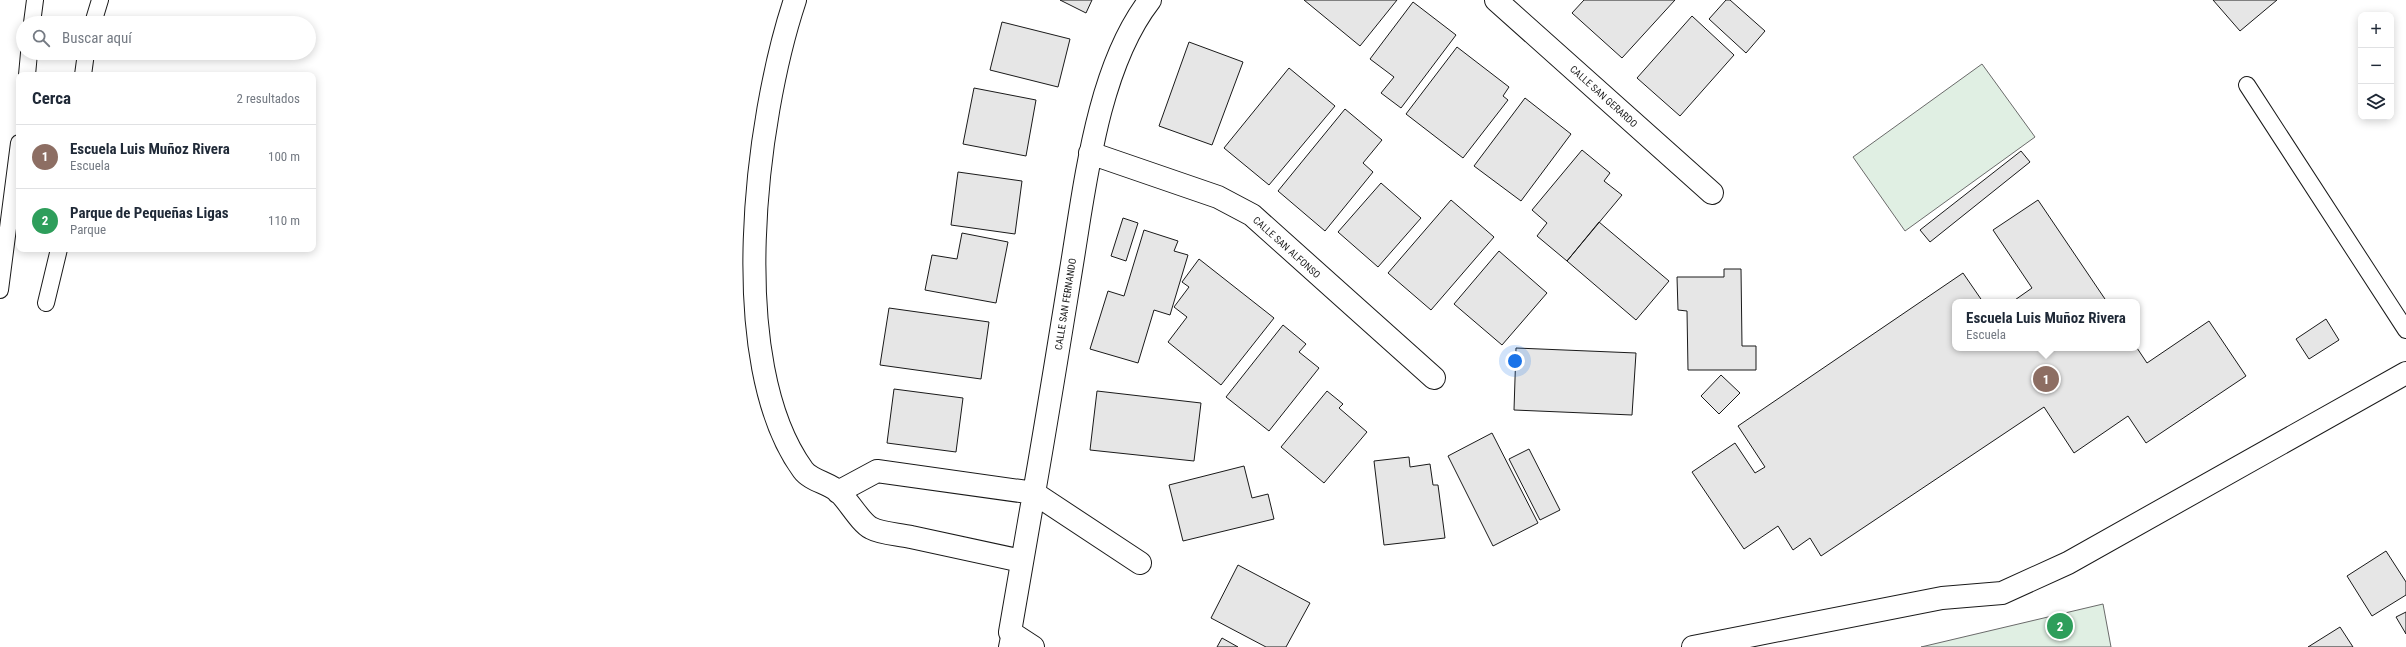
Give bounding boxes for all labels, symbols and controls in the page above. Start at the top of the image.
map controls [2358,12,2394,120]
button: + [2358,12,2394,48]
search box [16,16,316,60]
icon: search [30,27,52,49]
text: Buscar aquí [62,29,132,47]
button: − [2358,48,2394,84]
street label: CALLE SAN GERARDO [1568,63,1640,129]
button: layers [2358,84,2394,120]
text: Cerca [32,88,71,108]
text: 2 resultados [236,91,300,106]
text: Escuela Luis Muñoz Rivera [70,140,230,158]
text: 1 [42,149,48,164]
text: 100 m [268,149,300,164]
text: Escuela [70,158,110,173]
text: Parque de Pequeñas Ligas [70,204,229,222]
text: 2 [42,213,48,228]
text: 110 m [268,213,300,228]
street label: CALLE SAN ALFONSO [1251,214,1322,280]
text: Parque [70,222,106,237]
street label: CALLE SAN FERNANDO [1053,257,1078,351]
popup [1952,299,2140,351]
text: Escuela Luis Muñoz Rivera [1966,309,2126,327]
text: Escuela [1966,327,2006,342]
your location [1505,351,1525,371]
pin: 1 [2033,364,2059,394]
pin: 2 [2047,611,2073,641]

